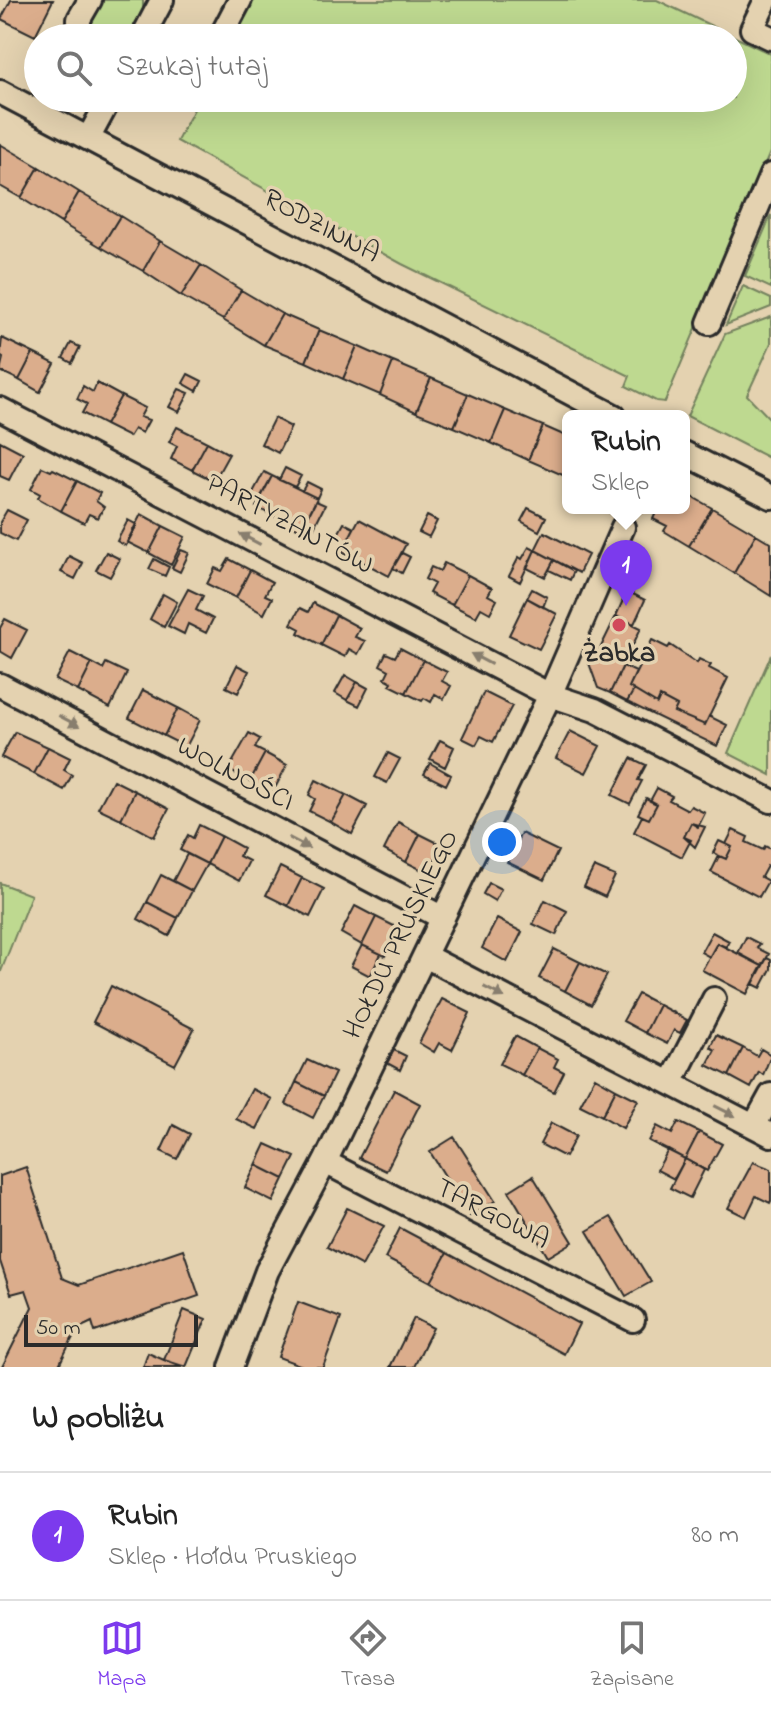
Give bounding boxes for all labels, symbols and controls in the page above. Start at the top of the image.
search box [24,24,747,112]
icon: search [52,46,96,90]
text: Szukaj tutaj [116,46,267,90]
street label: RODZINNA [255,179,387,275]
popup [562,410,690,514]
text: Rubin [591,421,661,465]
street label: PARTYZANTÓW [198,464,380,586]
text: Sklep [591,465,649,503]
one-way arrow [239,533,262,546]
pin: 1 [600,540,652,606]
marker: Żabka [610,616,628,634]
place label: Żabka [583,634,655,675]
one-way arrow [470,653,492,667]
one-way arrow [58,715,81,728]
street label: WOLNOŚCI [169,727,301,823]
your location [482,822,522,862]
street label: HOŁDU PRUSKIEGO [334,823,470,1047]
one-way arrow [288,835,310,849]
one-way arrow [482,985,505,998]
one-way arrow [713,1104,736,1118]
street label: TARGOWA [428,1169,556,1261]
scale bar [24,1311,198,1347]
text: 50 m [36,1313,81,1345]
text: W pobliżu [32,1394,164,1444]
text: Rubin [108,1495,178,1539]
text: 1 [54,1517,62,1555]
text: 80 m [691,1517,739,1555]
text: Sklep · Hołdu Pruskiego [108,1539,357,1577]
tab: Mapa [97,1616,146,1696]
tab: Trasa [341,1616,395,1696]
tab: Zapisane [590,1616,674,1696]

